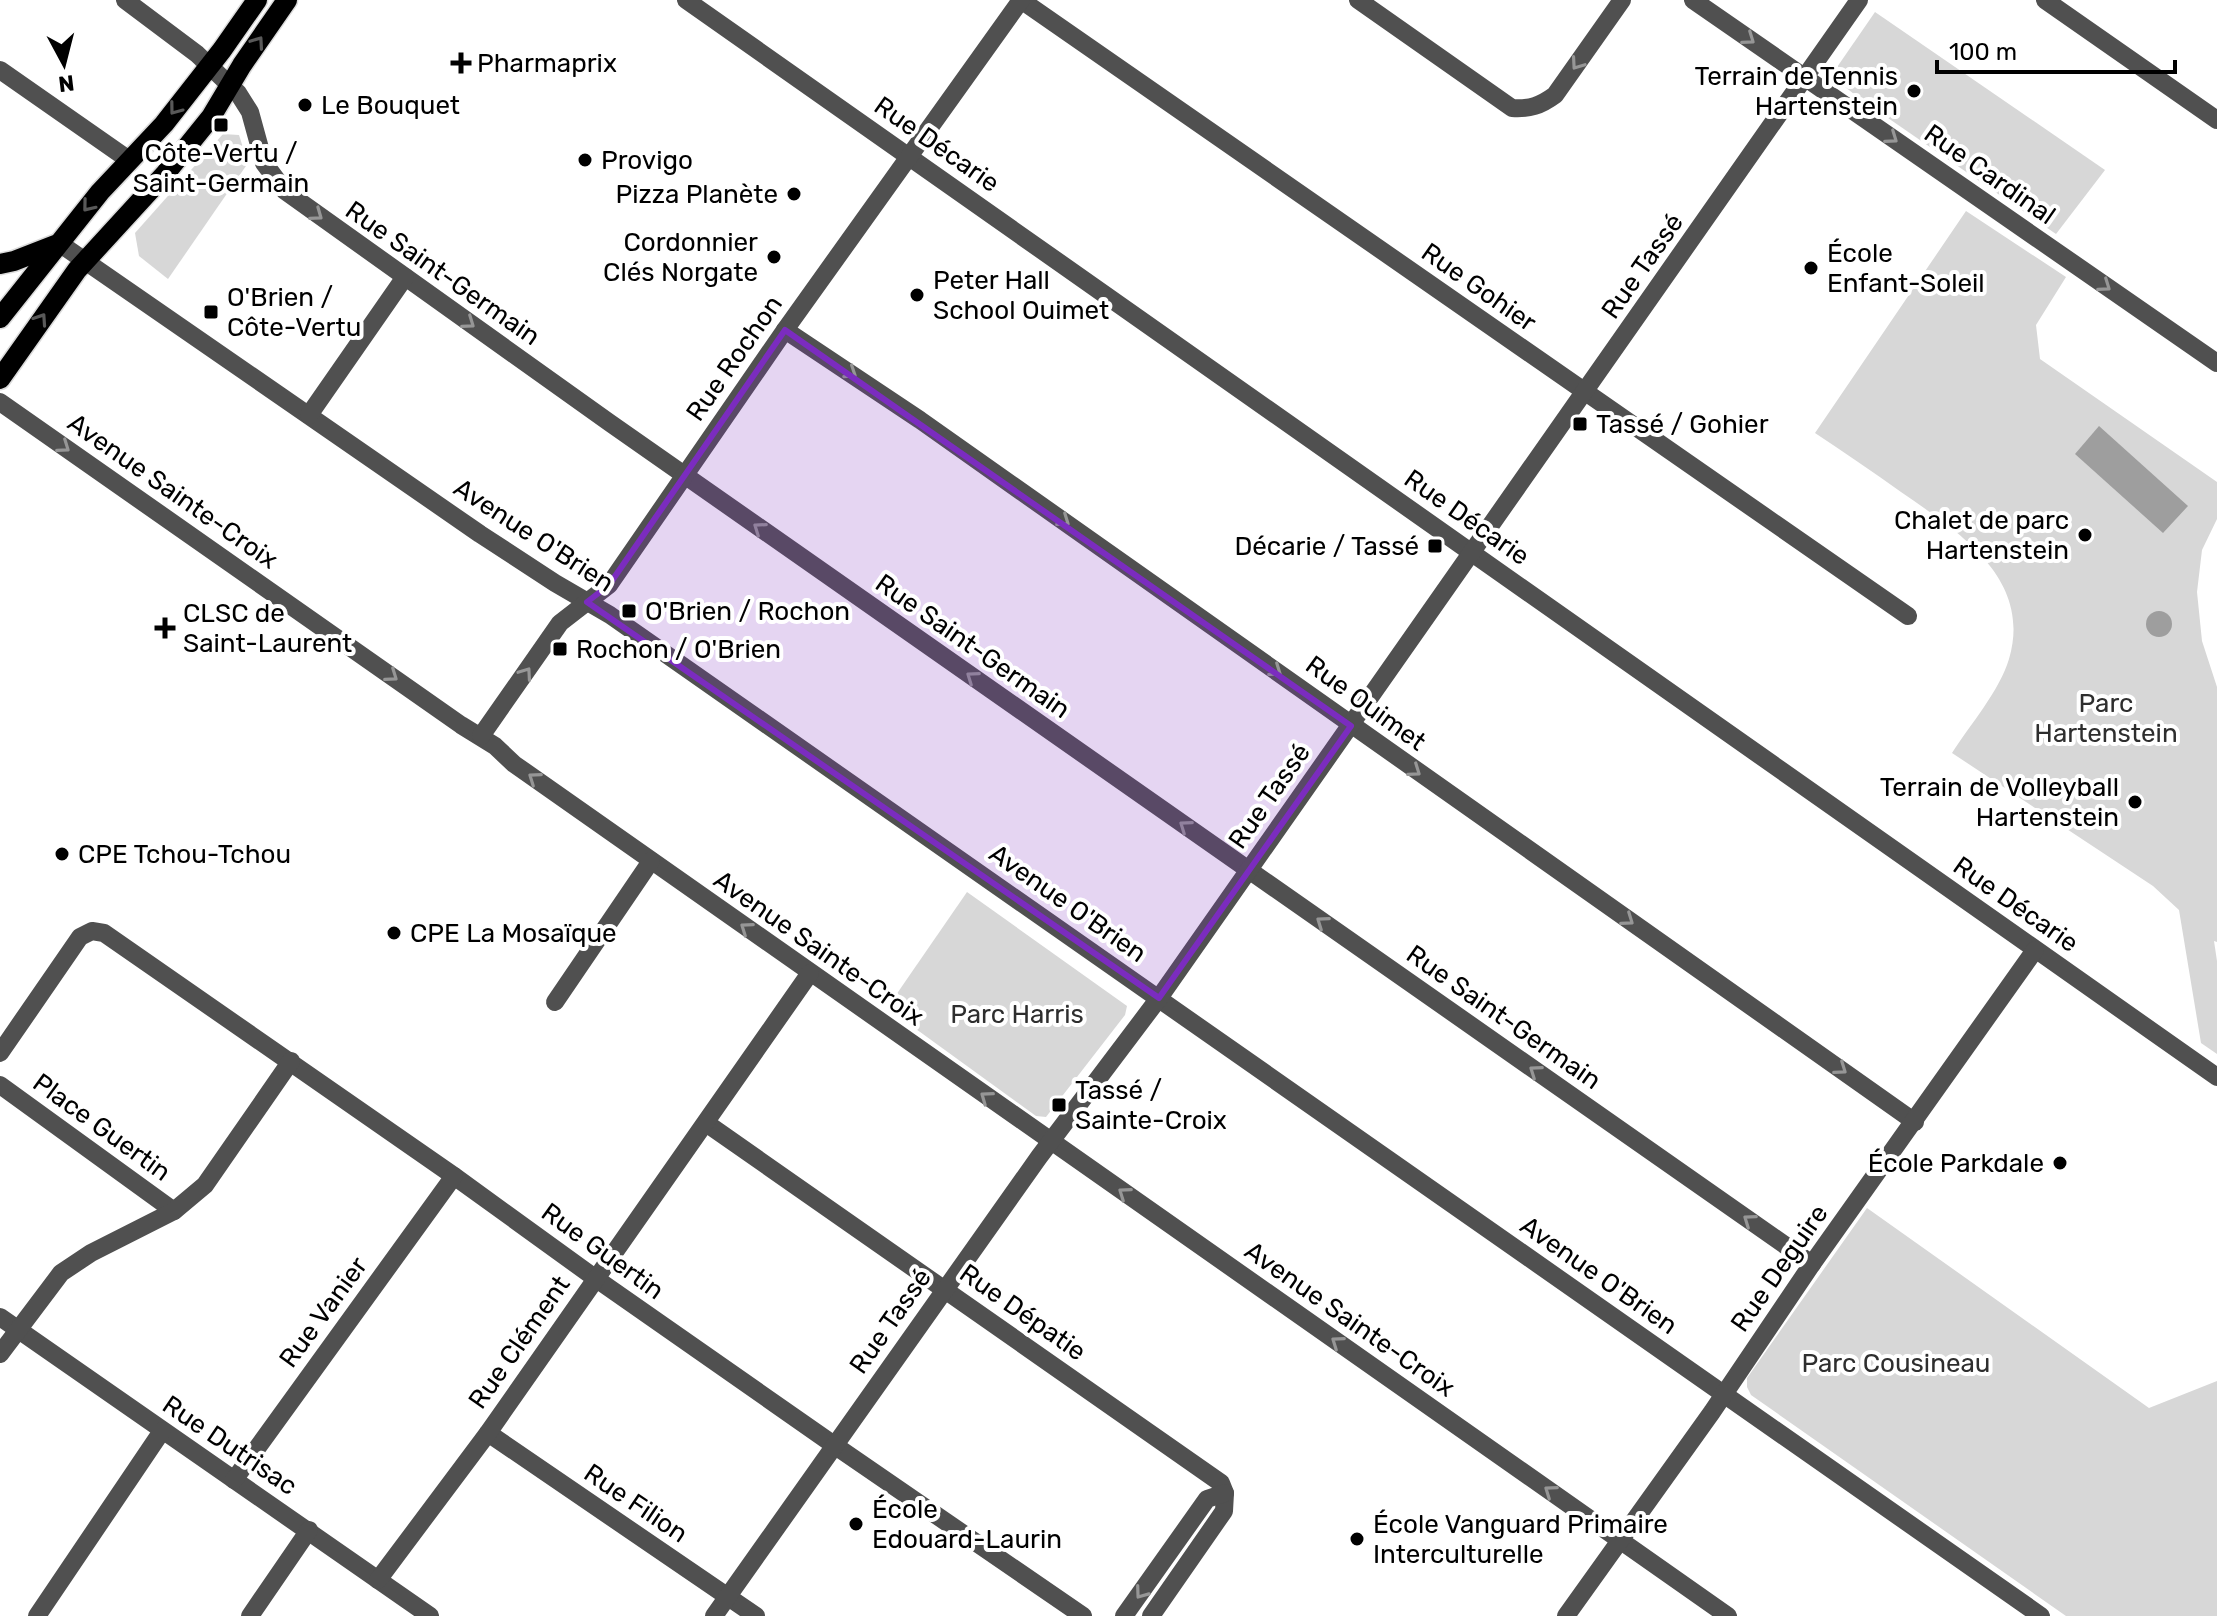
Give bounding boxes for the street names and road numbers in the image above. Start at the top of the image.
street label: Rue Décarie [868,90,1005,199]
street label: Rue Cardinal [1918,118,2061,231]
street label: Rue Saint-Germain [340,195,546,352]
street label: Rue Tassé [1595,208,1690,325]
street label: Rue Gohier [1415,237,1542,338]
street label: Rue Rochon [680,289,789,427]
street label: Avenue Sainte-Croix [62,407,284,576]
street label: Rue Décarie [1398,463,1535,572]
street label: Avenue O'Brien [448,472,620,599]
street label: Rue Saint-Germain [870,568,1076,725]
street label: Rue Ouimet [1300,649,1432,757]
street label: Rue Tassé [1222,738,1317,855]
street label: Avenue O'Brien [983,838,1152,969]
street label: Rue Décarie [1947,850,2084,959]
street label: Avenue Sainte-Croix [708,864,930,1033]
street label: Rue Saint-Germain [1401,939,1607,1096]
street label: Place Guertin [27,1067,177,1188]
street label: Rue Guertin [535,1197,670,1306]
street label: Rue Deguire [1724,1199,1834,1338]
street label: Avenue O'Brien [1514,1210,1683,1341]
street label: Avenue Sainte-Croix [1239,1235,1461,1404]
street label: Rue Vanier [273,1251,374,1374]
street label: Rue Dépatie [954,1258,1092,1367]
street label: Rue Tassé [843,1263,938,1380]
street label: Rue Clément [462,1270,577,1415]
street label: Rue Dutrisac [157,1389,303,1502]
street label: Rue Filion [578,1457,693,1549]

